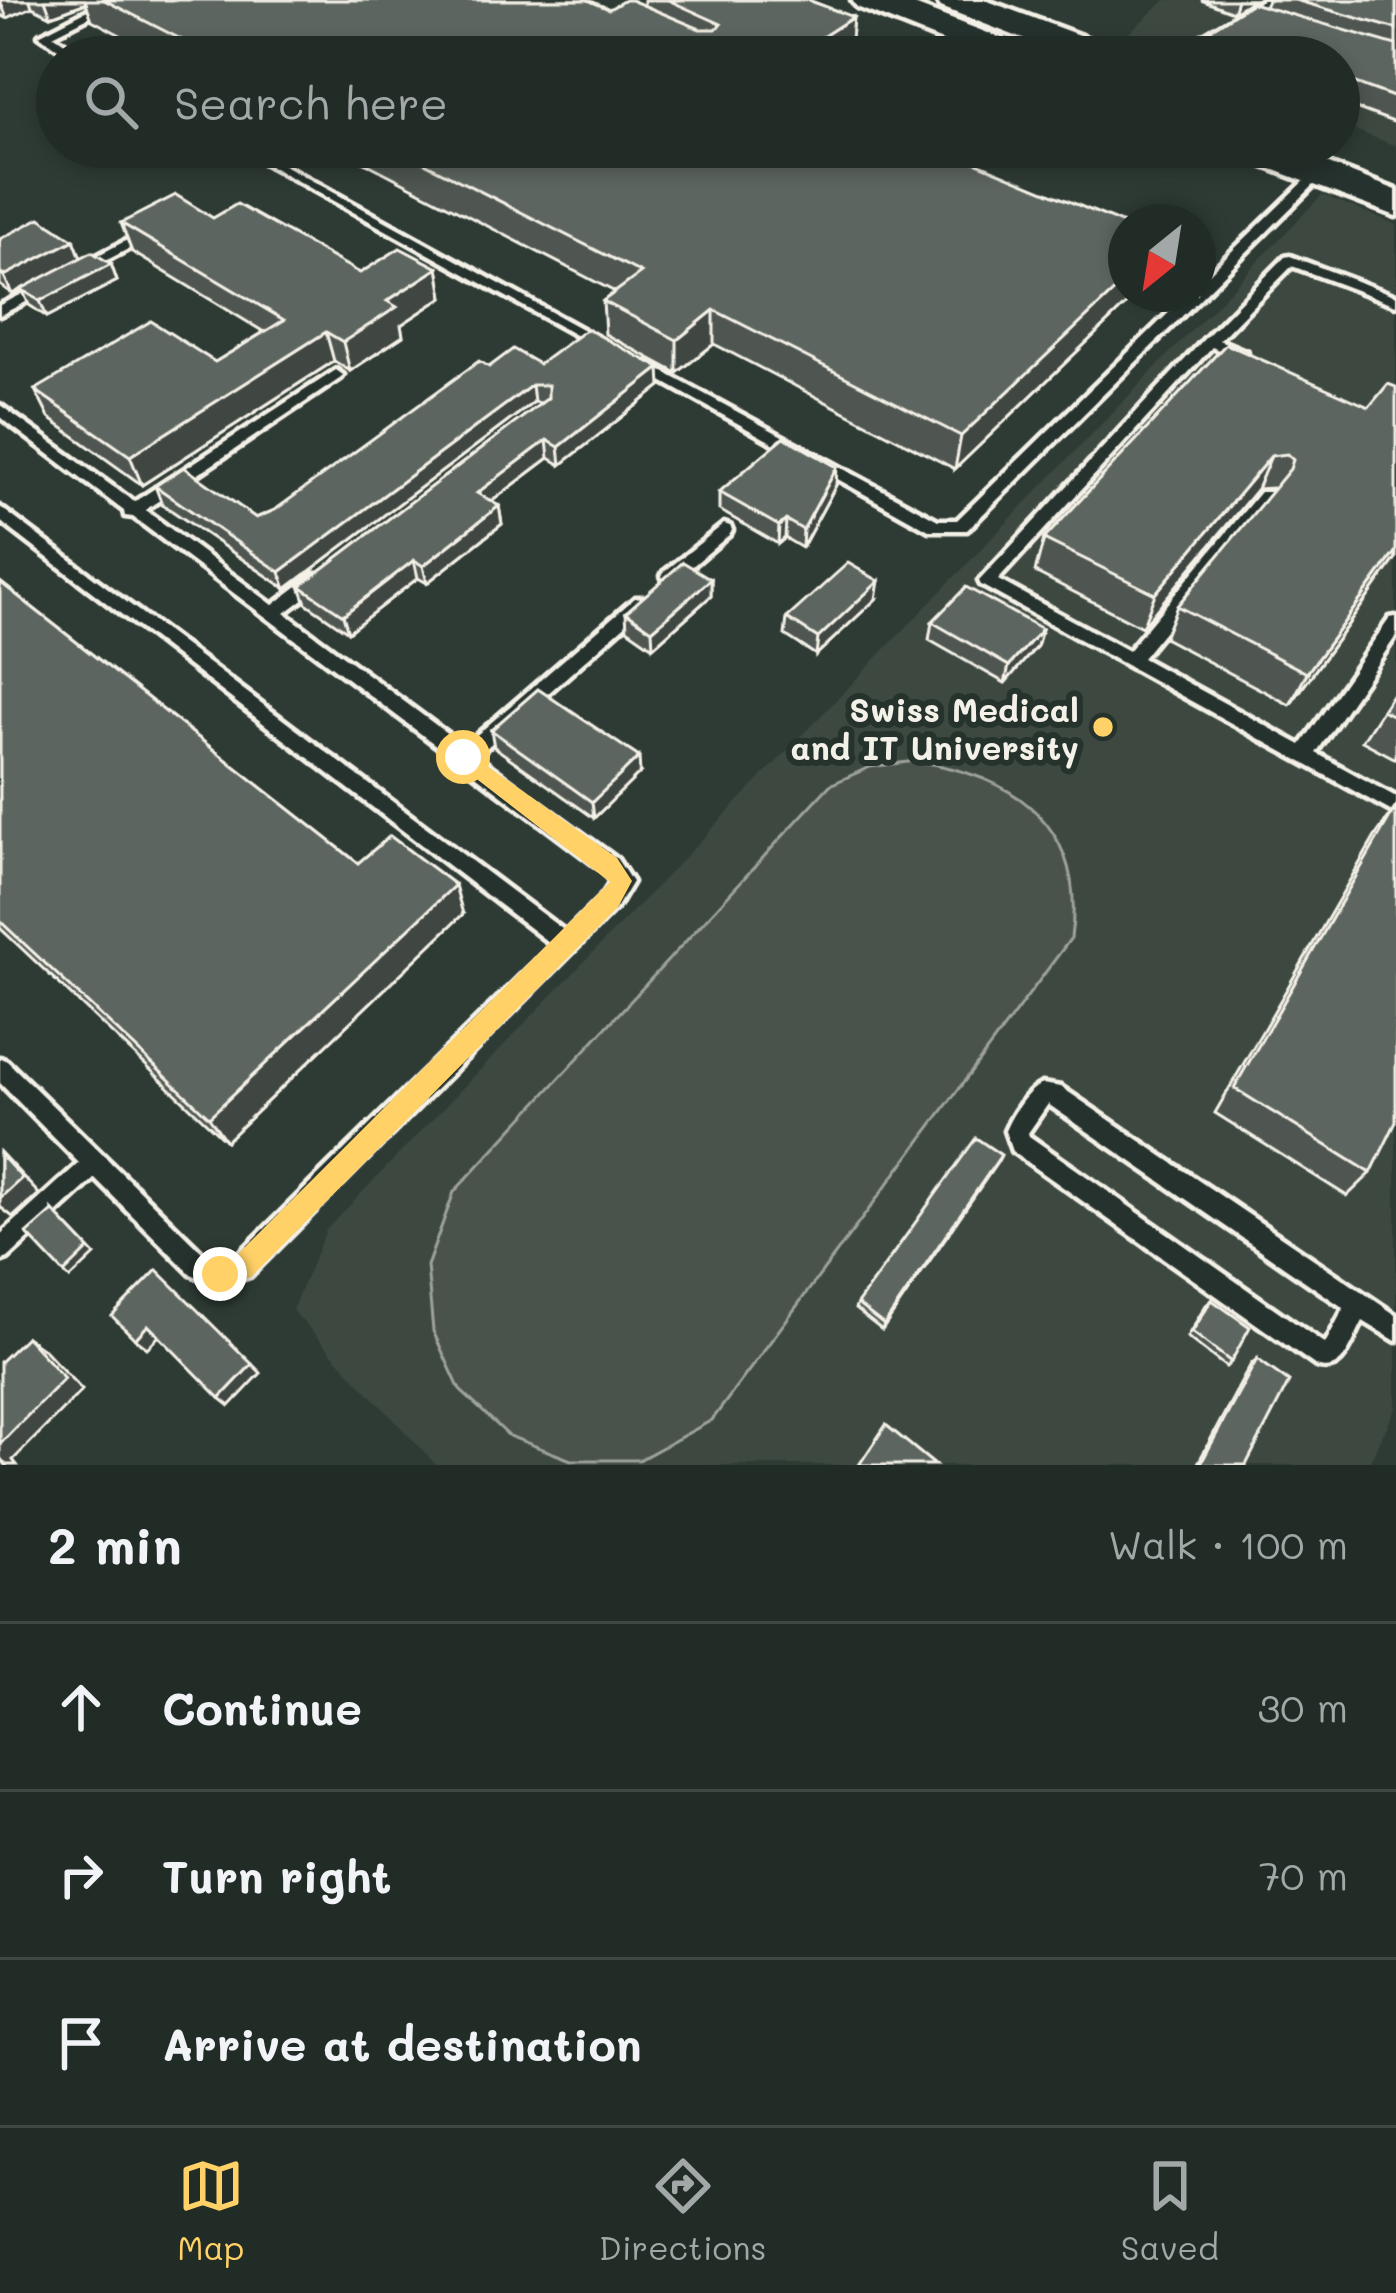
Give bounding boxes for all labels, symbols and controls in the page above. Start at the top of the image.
search box [36,36,1360,168]
icon: search [78,69,144,135]
text: Search here [174,73,448,131]
north arrow [1108,204,1216,312]
place label: Swiss Medical and IT University [790,687,1079,769]
marker: Swiss Medical and IT University [1090,714,1116,740]
route start [436,730,490,784]
route end [193,1247,247,1301]
text: 2 min [48,1510,182,1577]
text: Walk · 100 m [1108,1518,1348,1569]
icon: ahead [48,1674,114,1740]
text: Continue [162,1678,362,1736]
text: 30 m [1258,1681,1348,1732]
icon: right [48,1842,114,1908]
text: Turn right [162,1846,391,1904]
text: 70 m [1259,1849,1348,1900]
icon: arrive [48,2010,114,2076]
text: Arrive at destination [162,2014,642,2072]
tab: Map [177,2153,244,2268]
tab: Directions [599,2153,766,2268]
tab: Saved [1121,2153,1219,2268]

